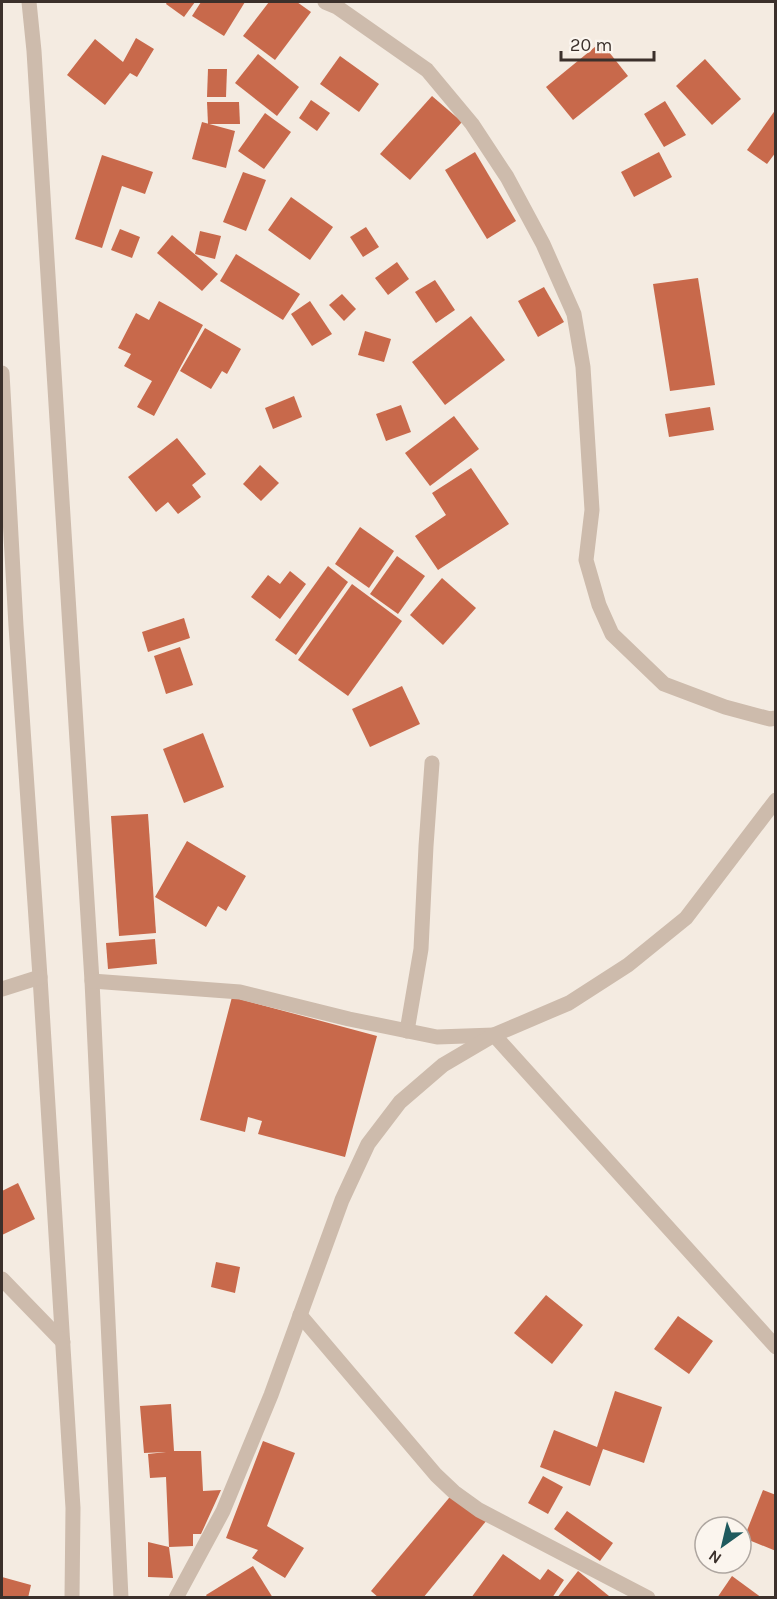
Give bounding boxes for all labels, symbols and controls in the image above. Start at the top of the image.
scale bar [561,24,654,62]
text: 20 m [570,34,612,56]
north arrow [693,1515,753,1575]
text: N [705,1546,725,1568]

